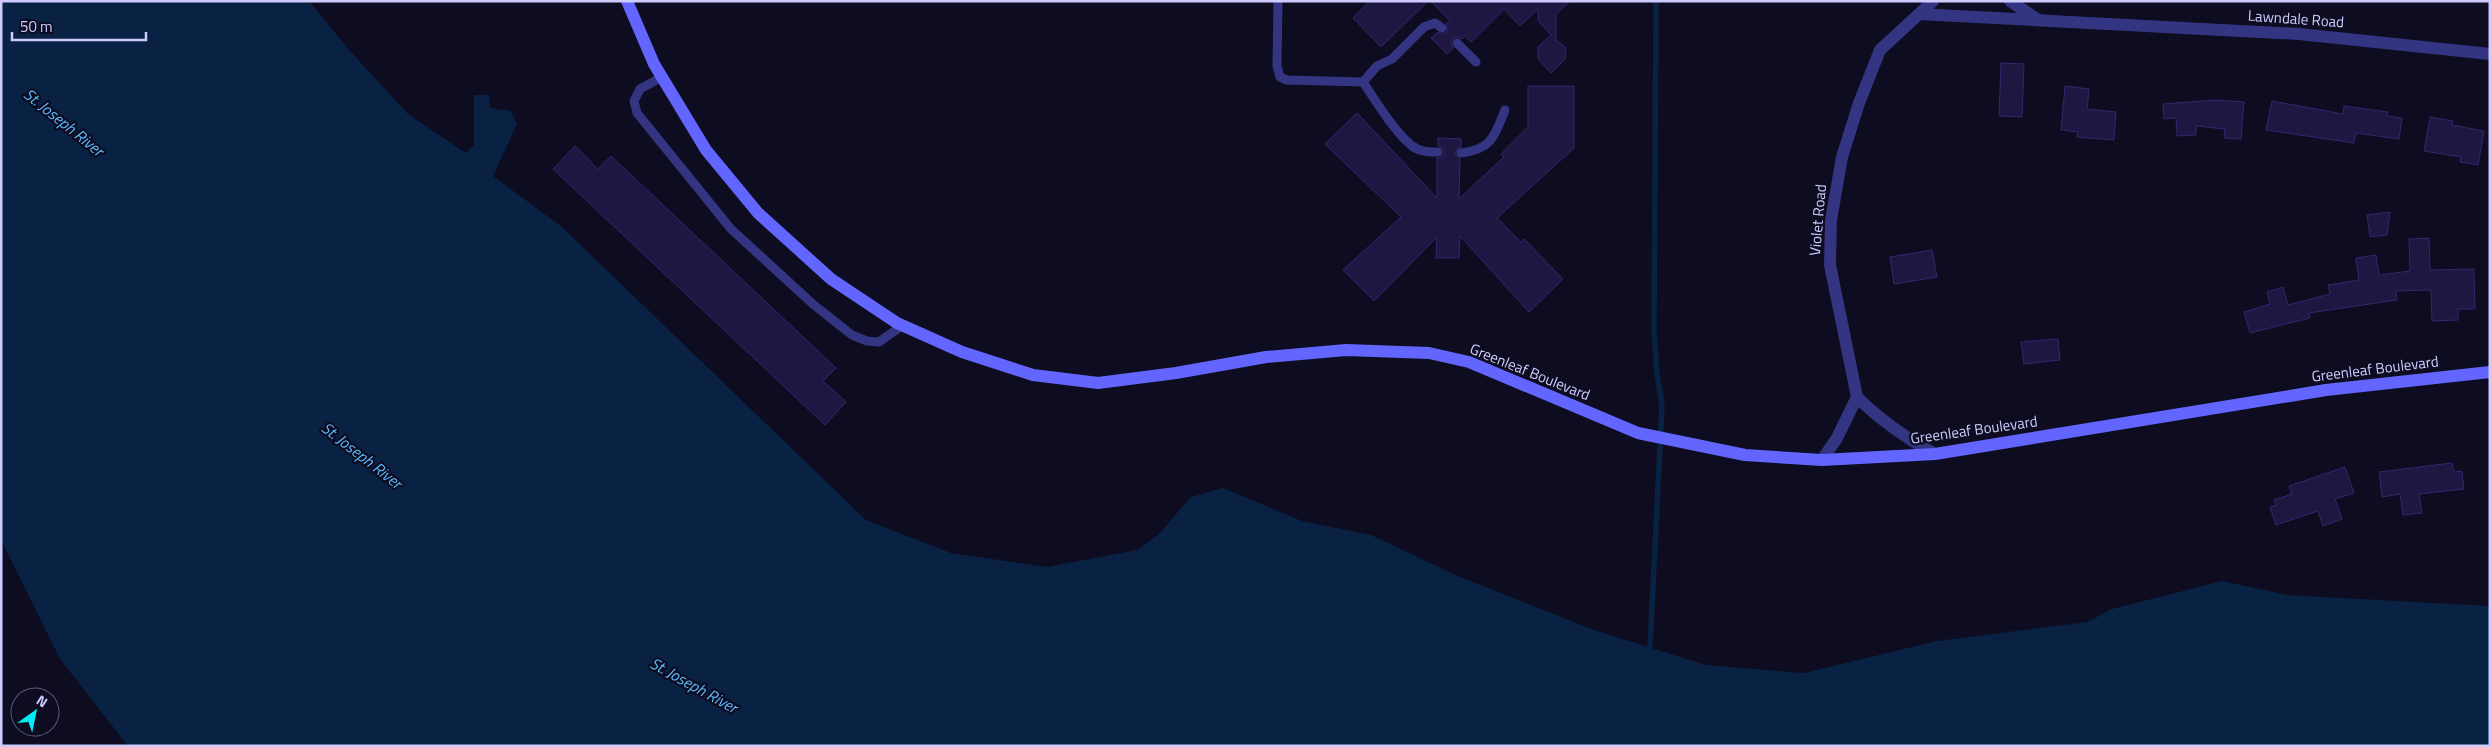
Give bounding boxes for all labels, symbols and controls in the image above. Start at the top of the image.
street label: Lawndale Road [2247,4,2345,33]
scale bar [12,10,146,42]
text: 50 m [20,15,53,38]
water label: St. Joseph River [19,82,111,163]
street label: Violet Road [1803,183,1832,257]
street label: Greenleaf Boulevard [1467,337,1594,406]
street label: Greenleaf Boulevard [2310,349,2440,388]
street label: Greenleaf Boulevard [1909,409,2039,450]
water label: St. Joseph River [316,416,409,495]
water label: St. Joseph River [646,651,744,720]
north arrow [10,687,60,737]
text: N [33,689,52,712]

